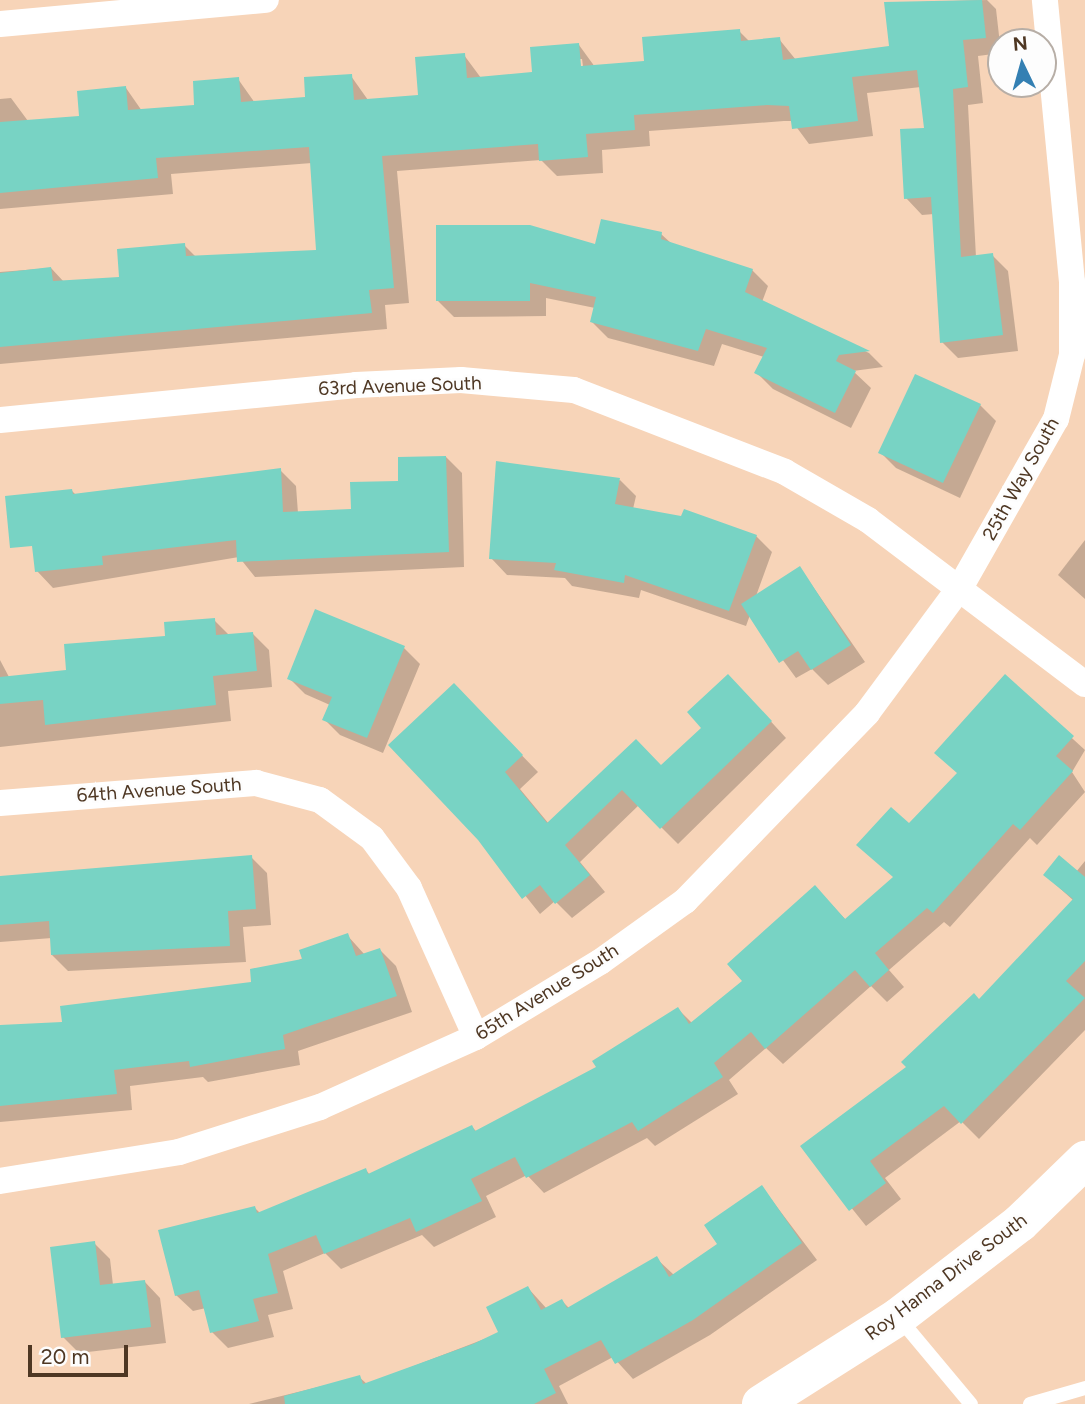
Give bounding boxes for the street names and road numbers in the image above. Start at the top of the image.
street label: 63rd Avenue South [318,372,482,400]
street label: 25th Way South [978,414,1064,544]
street label: 64th Avenue South [76,773,242,807]
street label: 65th Avenue South [471,939,623,1045]
street label: Roy Hanna Drive South [861,1209,1031,1345]

